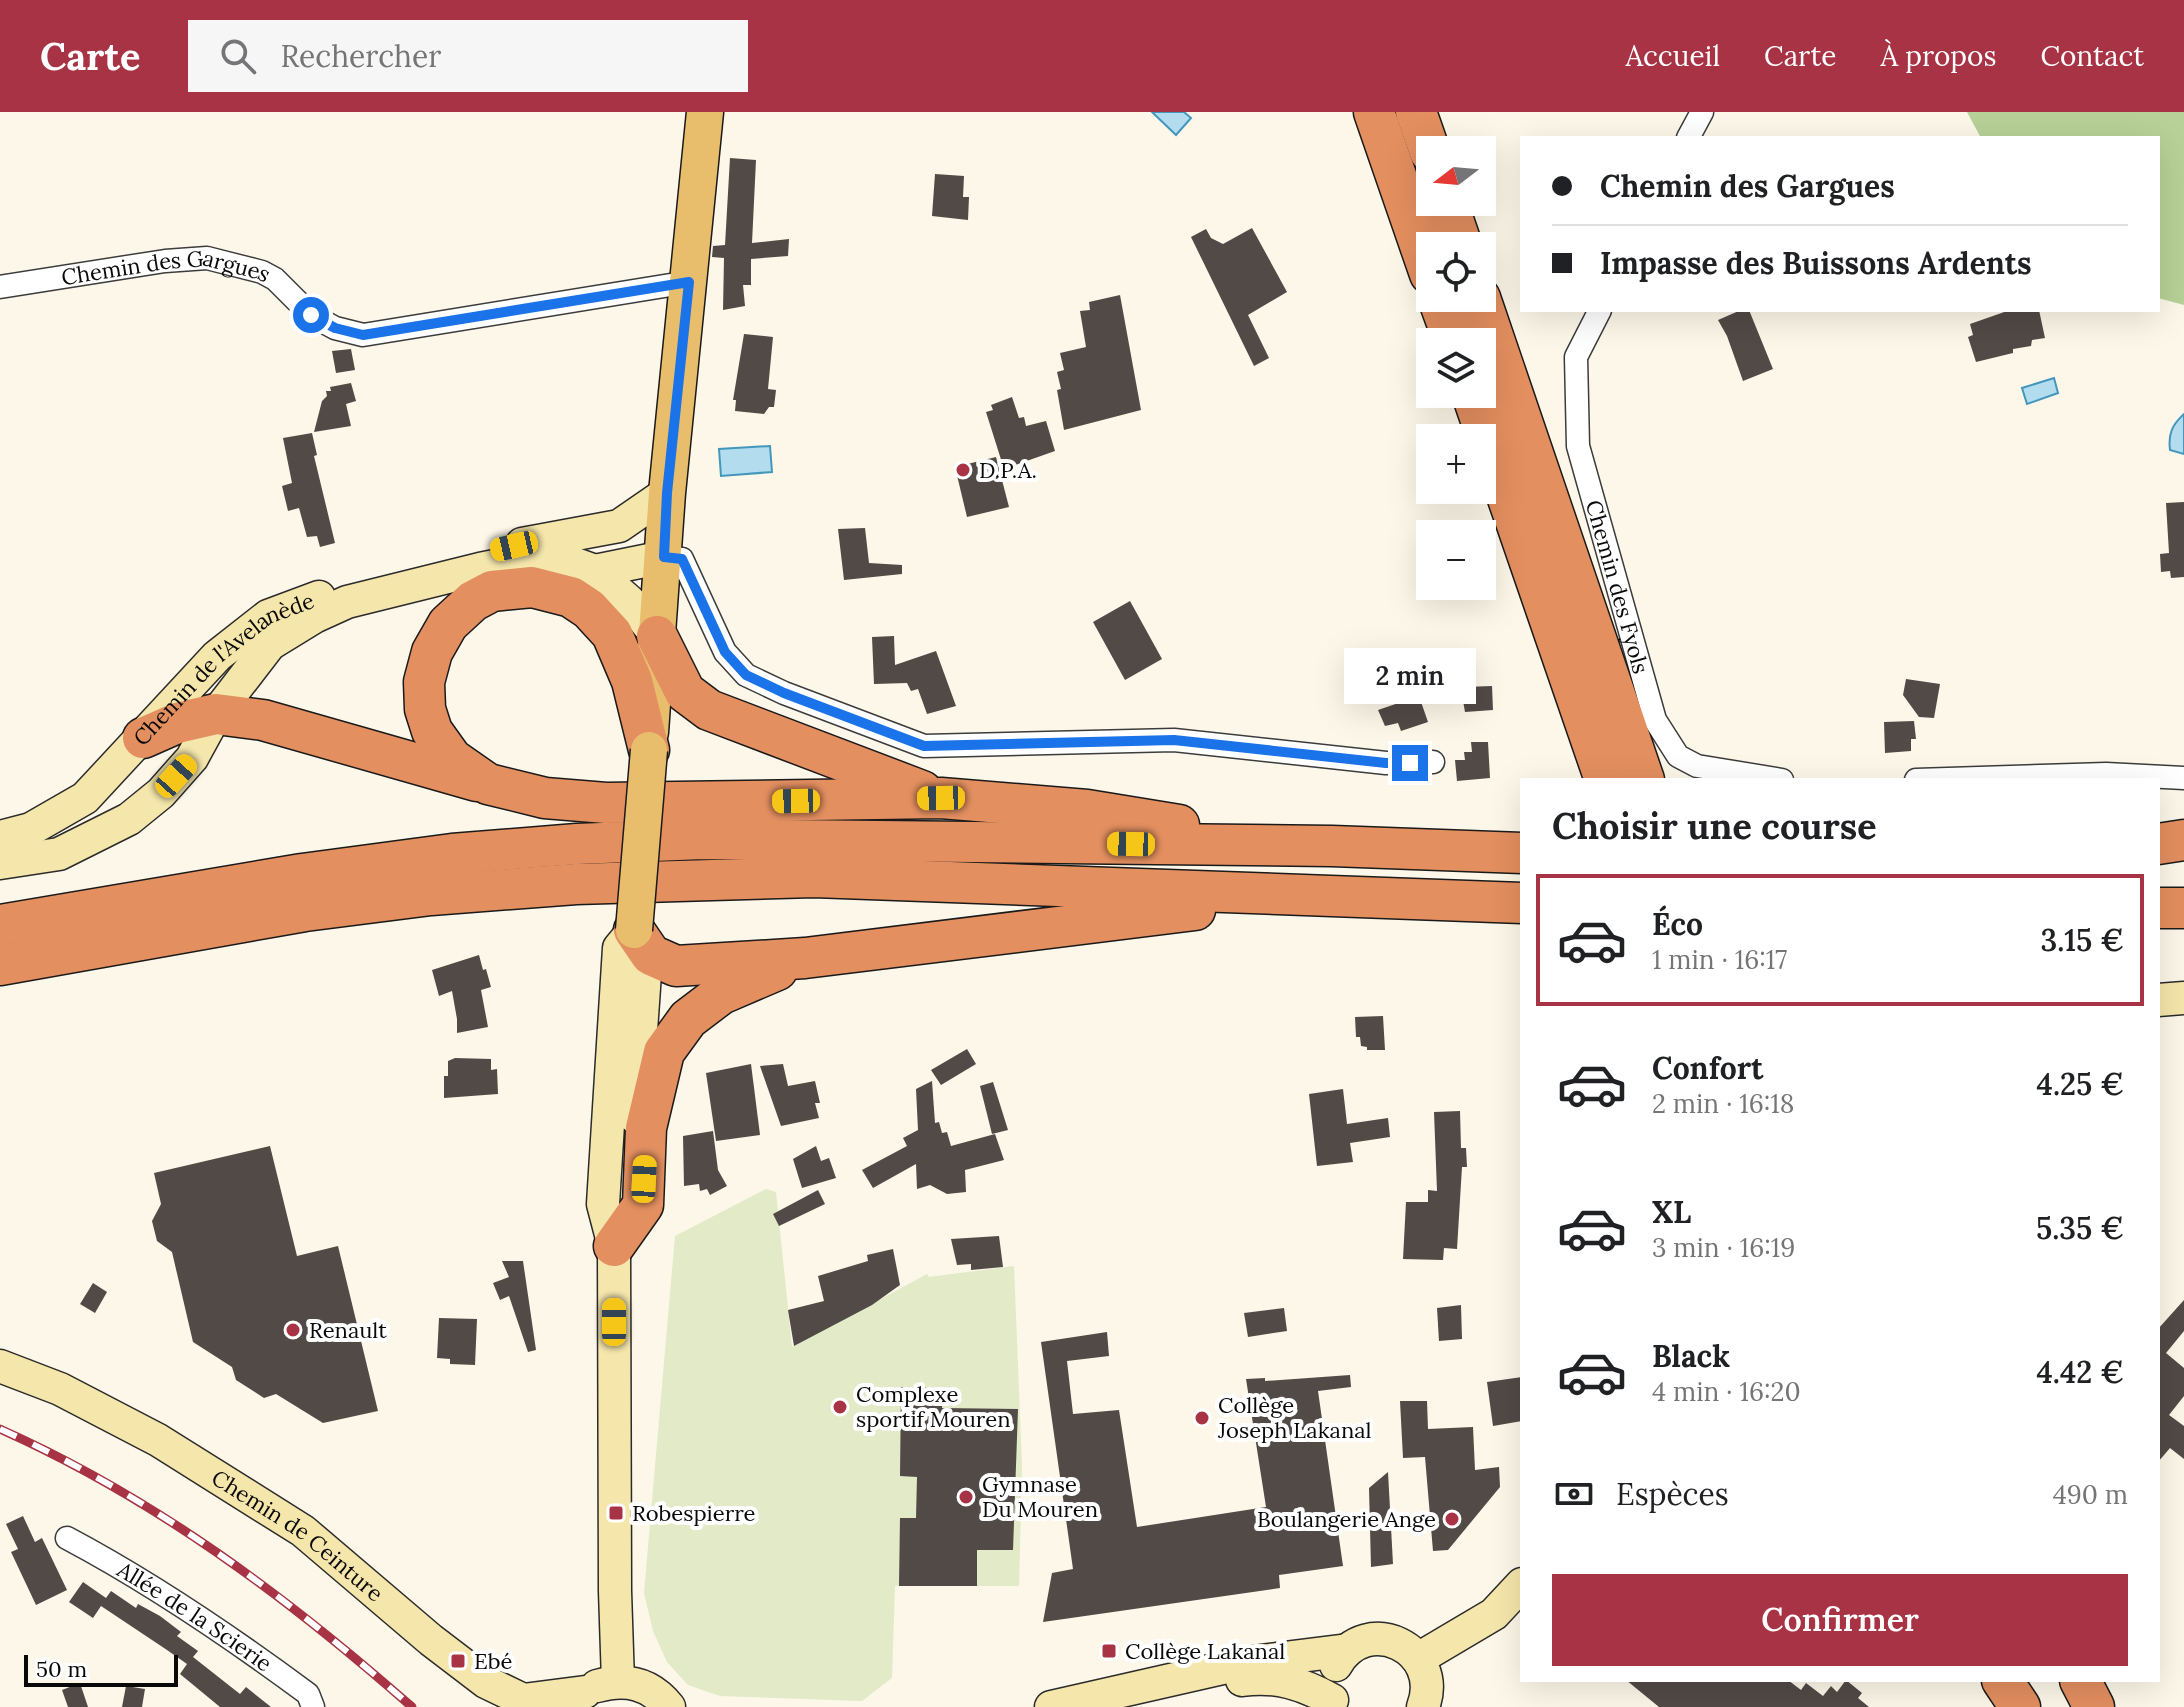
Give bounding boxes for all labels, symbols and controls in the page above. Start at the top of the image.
search box [188,20,748,92]
text: Carte [40,32,140,80]
icon: search [216,34,260,78]
text: Rechercher [280,37,441,75]
text: Accueil [1626,38,1720,74]
text: Carte [1764,38,1836,74]
text: À propos [1880,38,1996,74]
text: Contact [2040,38,2144,74]
north arrow [1416,136,1496,216]
map controls [1416,136,1496,600]
text: Chemin des Gargues [1600,167,1895,205]
button: locate [1416,232,1496,312]
street label: Chemin des Gargues [59,244,276,291]
text: Impasse des Buissons Ardents [1600,244,2032,282]
route start [293,297,329,333]
button: layers [1416,328,1496,408]
button: + [1416,424,1496,504]
place label: D.P.A. [979,456,1037,484]
marker: D.P.A. [954,461,972,479]
street label: Chemin des Fyols [1580,497,1655,677]
button: − [1416,520,1496,600]
car [488,529,540,563]
street label: Chemin de l'Avelanède [127,586,318,751]
callout: 2 min [1344,647,1476,703]
text: 2 min [1376,659,1444,692]
route end [1392,745,1428,781]
car [151,750,201,802]
car [917,786,965,810]
car [772,789,820,813]
text: Choisir une course [1552,803,1877,849]
car [1107,832,1155,856]
icon: car [1556,904,1628,976]
text: Éco [1652,905,1703,943]
text: 3.15 € [2040,921,2124,959]
text: 1 min · 16:17 [1652,943,1787,976]
icon: car [1556,1048,1628,1120]
text: Confort [1652,1049,1763,1087]
text: 4.25 € [2037,1065,2124,1103]
text: 2 min · 16:18 [1652,1087,1794,1120]
car [631,1154,657,1204]
icon: car [1556,1192,1628,1264]
text: XL [1652,1193,1691,1231]
text: 5.35 € [2036,1209,2124,1247]
text: 3 min · 16:19 [1652,1231,1795,1264]
car [602,1298,626,1346]
place label: Renault [309,1316,387,1344]
marker: Renault [284,1321,302,1339]
icon: car [1556,1336,1628,1408]
text: Black [1652,1337,1730,1375]
text: 4.42 € [2036,1353,2124,1391]
text: 4 min · 16:20 [1652,1375,1801,1408]
place label: Complexe sportif Mouren [856,1380,1011,1433]
place label: Collège Joseph Lakanal [1217,1391,1372,1444]
marker: Complexe sportif Mouren [831,1398,849,1416]
marker: Collège Joseph Lakanal [1193,1409,1211,1427]
street label: Chemin de Ceinture [207,1463,389,1607]
place label: Gymnase Du Mouren [982,1470,1098,1523]
icon: cash [1552,1472,1596,1516]
text: Espèces [1616,1475,1729,1513]
text: 490 m [2053,1478,2128,1511]
marker: Gymnase Du Mouren [957,1488,975,1506]
place label: Robespierre [632,1499,756,1527]
marker: Robespierre [607,1504,625,1522]
place label: Boulangerie Ange [1257,1505,1436,1533]
marker: Boulangerie Ange [1443,1510,1461,1528]
street label: Allée de la Scierie [112,1555,278,1677]
button: Confirmer [1552,1574,2128,1666]
place label: Collège Lakanal [1125,1637,1285,1665]
marker: Collège Lakanal [1100,1642,1118,1660]
place label: Ebé [474,1647,512,1675]
scale bar [24,1651,178,1687]
marker: Ebé [449,1652,467,1670]
text: 50 m [36,1655,87,1683]

